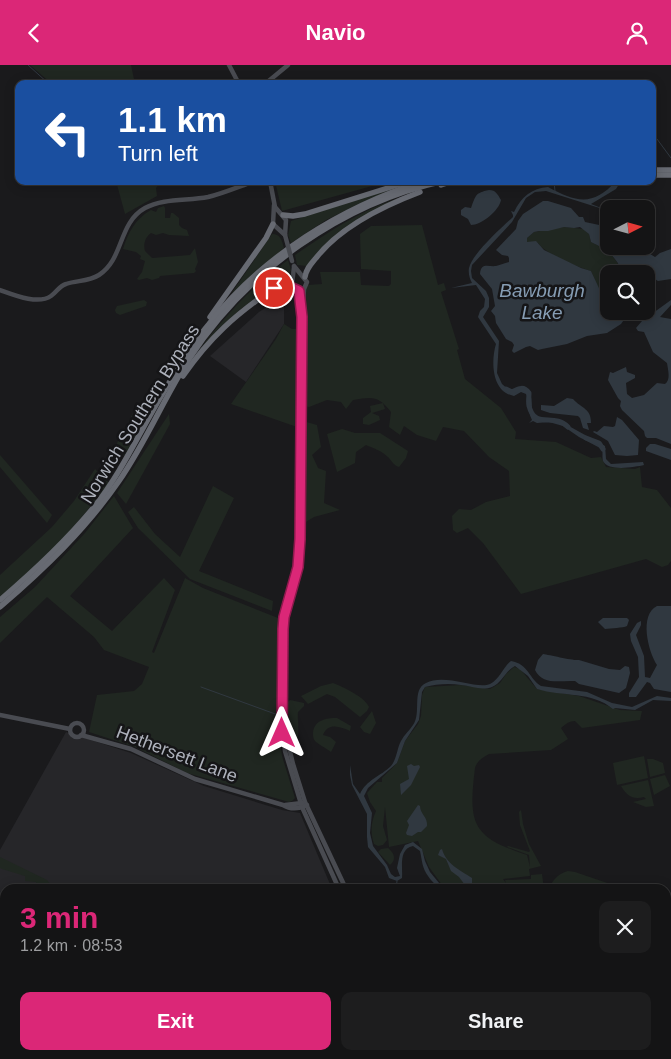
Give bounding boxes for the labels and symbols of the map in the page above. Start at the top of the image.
north arrow [600,200,655,255]
pin [253,267,295,309]
water label: Bawburgh Lake [499,280,585,323]
street label: Norwich Southern Bypass [77,321,203,507]
position arrow [255,706,307,758]
street label: Hethersett Lane [114,722,240,786]

